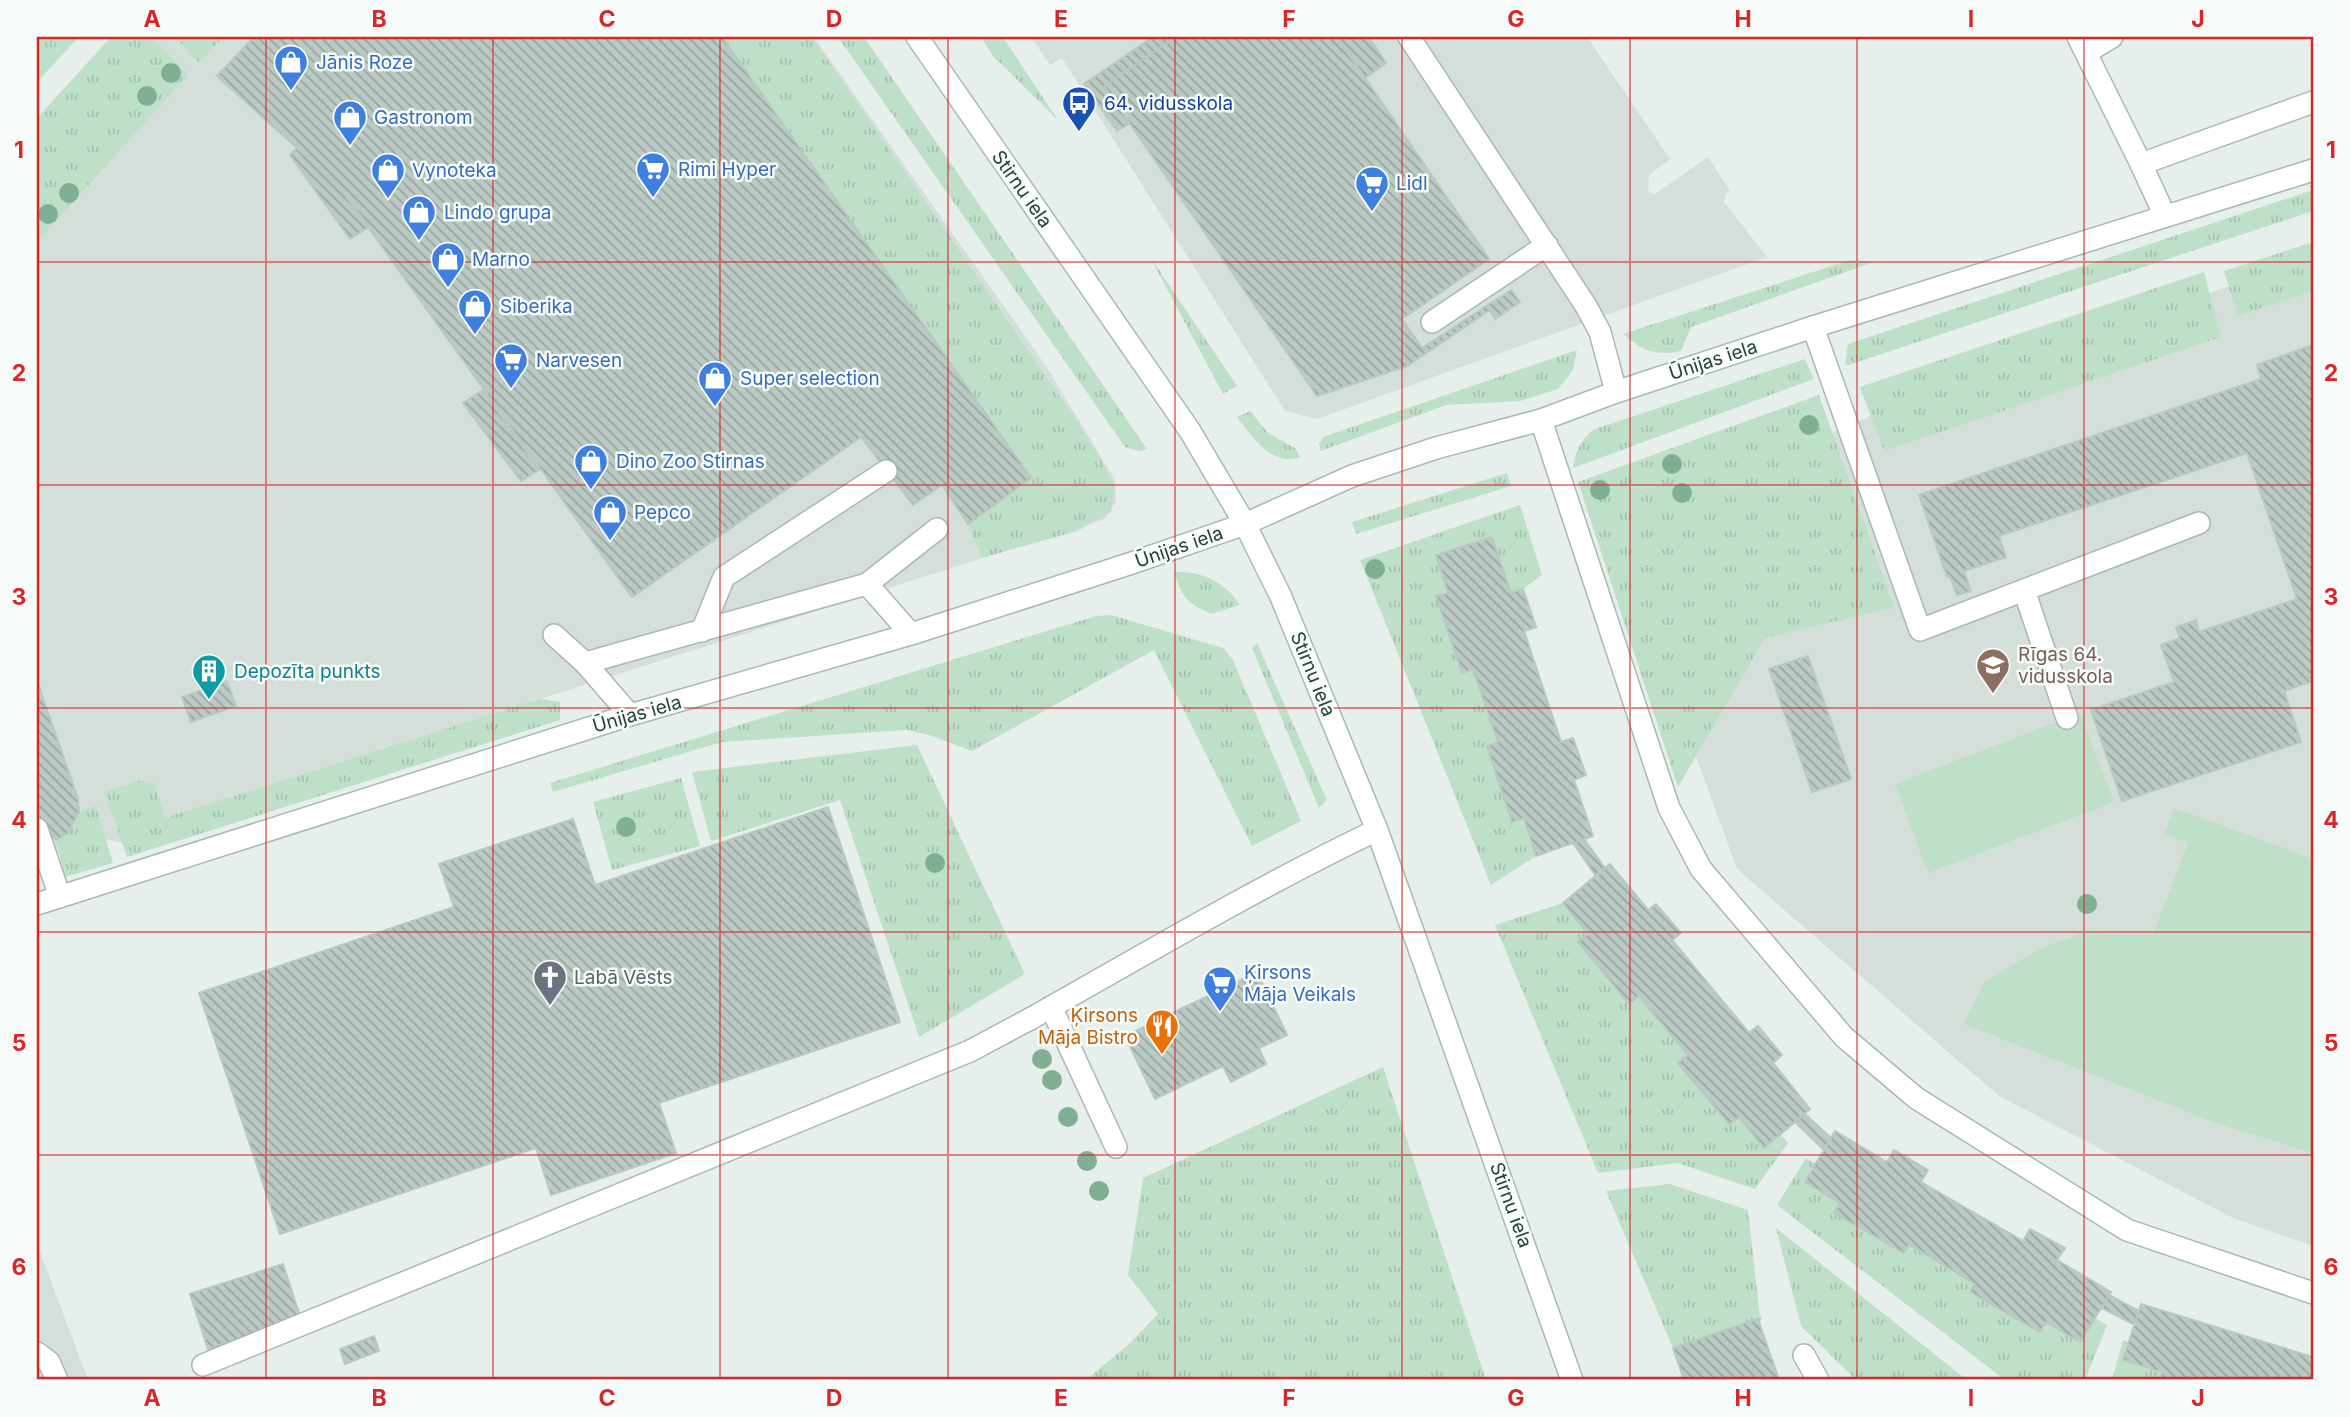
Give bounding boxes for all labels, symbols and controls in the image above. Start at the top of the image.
text: A [143,5,161,33]
text: B [371,5,387,33]
text: C [598,5,616,33]
text: D [826,5,842,33]
text: E [1054,5,1068,33]
text: F [1282,5,1296,33]
text: G [1507,5,1525,33]
text: H [1734,5,1752,33]
text: I [1968,5,1974,33]
text: J [2191,5,2205,33]
shop icon: Jānis Roze [272,43,310,92]
place label: Jānis Roze [316,51,413,74]
bus stop icon: 64. vidusskola [1060,84,1098,133]
place label: 64. vidusskola [1104,92,1233,115]
shop icon: Gastronom [331,98,369,147]
place label: Gastronom [374,106,473,129]
text: 1 [14,136,24,164]
text: 1 [2326,136,2336,164]
street label: Stirnu iela [987,146,1057,232]
supermarket icon: Rimi Hyper [634,150,672,199]
shop icon: Vynoteka [369,151,407,200]
place label: Rimi Hyper [678,158,776,181]
place label: Vynoteka [412,159,497,182]
supermarket icon: Lidl [1353,164,1391,213]
place label: Lidl [1396,172,1428,195]
shop icon: Lindo grupa [400,193,438,242]
place label: Lindo grupa [444,201,551,224]
shop icon: Marno [429,240,467,289]
place label: Marno [472,248,530,271]
shop icon: Siberika [456,287,494,336]
place label: Siberika [500,295,573,318]
street label: Ūnijas iela [1666,335,1760,385]
supermarket icon: Narvesen [492,341,530,390]
place label: Narvesen [536,349,622,372]
text: 2 [12,359,26,387]
shop icon: Super selection [696,359,734,408]
text: 2 [2324,359,2338,387]
place label: Super selection [740,367,880,390]
shop icon: Dino Zoo Stirnas [572,442,610,491]
place label: Dino Zoo Stirnas [616,450,765,473]
shop icon: Pepco [591,493,629,542]
place label: Pepco [634,501,691,524]
street label: Ūnijas iela [1132,521,1226,573]
text: 3 [12,583,26,611]
text: 3 [2324,583,2338,611]
street label: Stirnu iela [1286,628,1340,720]
place label: Rīgas 64. vidusskola [2018,643,2113,688]
school or university icon: Rīgas 64. vidusskola [1974,646,2012,695]
building icon: Depozīta punkts [190,652,228,701]
place label: Depozīta punkts [234,660,381,683]
street label: Ūnijas iela [590,690,684,738]
text: 4 [11,806,27,834]
text: 4 [2323,806,2339,834]
church icon: Labā Vēsts [531,958,569,1007]
place label: Ķirsons Māja Veikals [1244,961,1356,1006]
supermarket icon: Ķirsons Māja Veikals [1201,964,1239,1013]
place label: Labā Vēsts [574,966,673,989]
place label: Ķirsons Māja Bistro [1038,1004,1138,1049]
restaurant icon: Ķirsons Māja Bistro [1143,1007,1181,1056]
text: 5 [12,1029,26,1057]
text: 5 [2324,1029,2338,1057]
street label: Stirnu iela [1485,1159,1537,1251]
text: 6 [12,1253,26,1281]
text: 6 [2324,1253,2338,1281]
text: A [143,1384,161,1412]
text: B [371,1384,387,1412]
text: C [598,1384,616,1412]
text: D [826,1384,842,1412]
text: E [1054,1384,1068,1412]
text: F [1282,1384,1296,1412]
text: G [1507,1384,1525,1412]
text: H [1734,1384,1752,1412]
text: I [1968,1384,1974,1412]
text: J [2191,1384,2205,1412]

